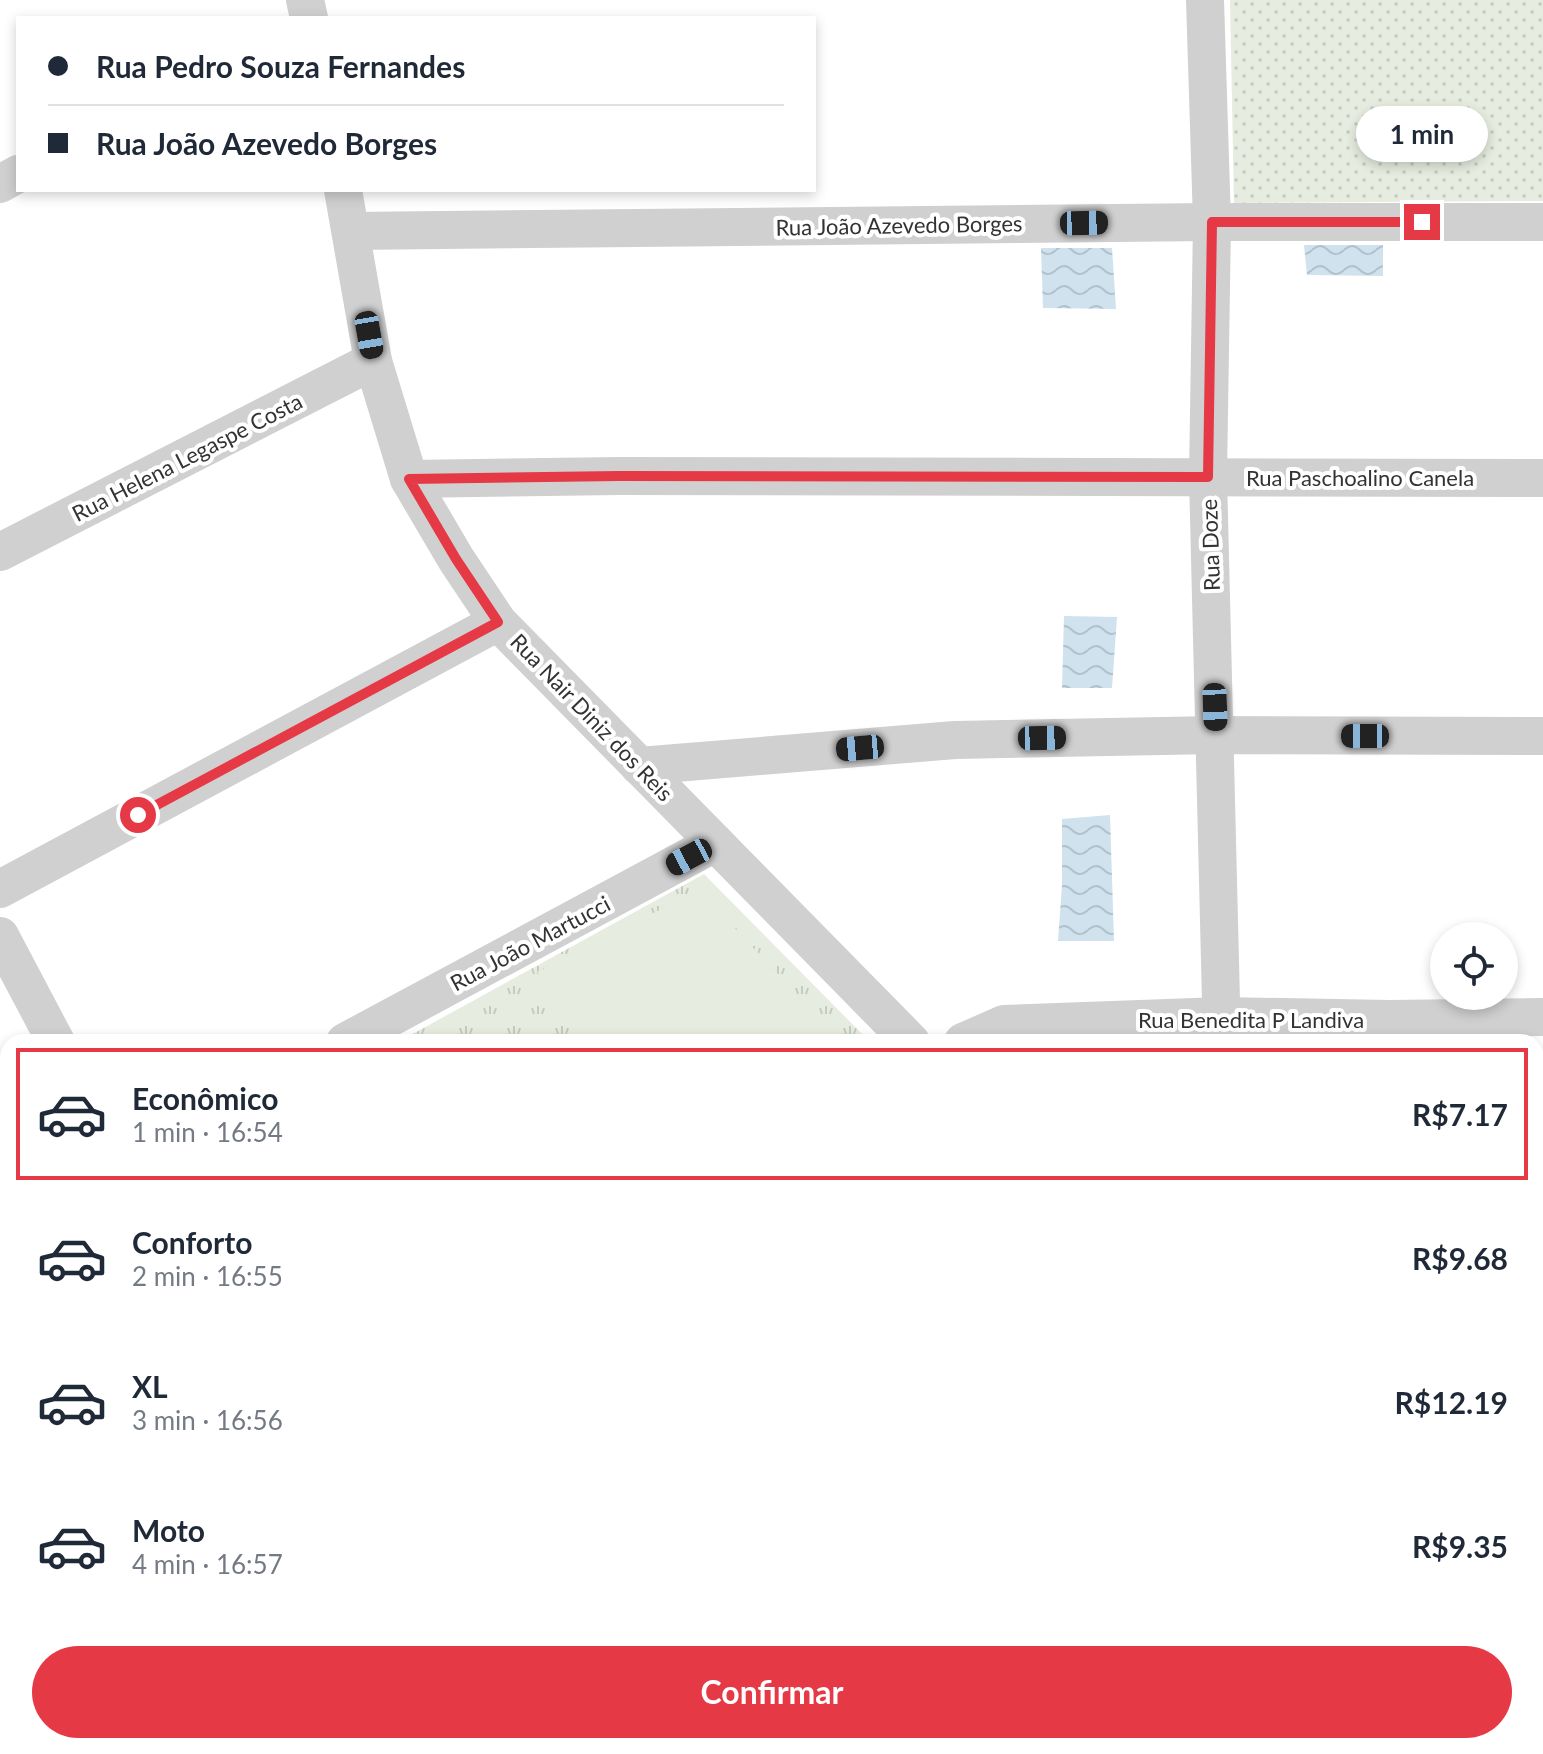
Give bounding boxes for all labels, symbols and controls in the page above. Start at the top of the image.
text: Rua Pedro Souza Fernandes [96,48,465,84]
callout: 1 min [1356,106,1488,162]
text: 1 min [1390,118,1454,150]
text: Rua João Azevedo Borges [96,125,437,161]
route end [1404,204,1440,240]
street label: Rua João Azevedo Borges [775,209,1023,241]
car [1060,211,1108,235]
car [353,309,385,361]
street label: Rua Helena Legaspe Costa [67,387,307,527]
street label: Rua Paschoalino Canela [1246,464,1474,491]
street label: Rua Doze [1195,498,1225,592]
street label: Rua Nair Diniz dos Reis [505,628,679,806]
car [1202,683,1228,731]
car [1341,724,1389,748]
car [1018,726,1066,750]
car [835,734,885,762]
route start [120,797,156,833]
car [662,835,716,879]
street label: Rua João Martucci [445,889,615,997]
map controls [1430,922,1518,1010]
button: locate [1430,922,1518,1010]
street label: Rua Benedita P Landiva [1138,1006,1364,1033]
icon: car [36,1078,108,1150]
text: Econômico [132,1080,278,1116]
text: R$7.17 [1412,1096,1508,1132]
text: 1 min · 16:54 [132,1116,283,1148]
icon: car [36,1222,108,1294]
text: Conforto [132,1224,252,1260]
text: R$9.68 [1412,1240,1508,1276]
text: 2 min · 16:55 [132,1260,283,1292]
icon: car [36,1366,108,1438]
text: XL [132,1368,168,1404]
text: R$12.19 [1395,1384,1508,1420]
text: 3 min · 16:56 [132,1404,283,1436]
icon: car [36,1510,108,1582]
text: Moto [132,1512,205,1548]
text: R$9.35 [1412,1528,1508,1564]
text: 4 min · 16:57 [132,1548,283,1580]
button: Confirmar [32,1646,1512,1738]

